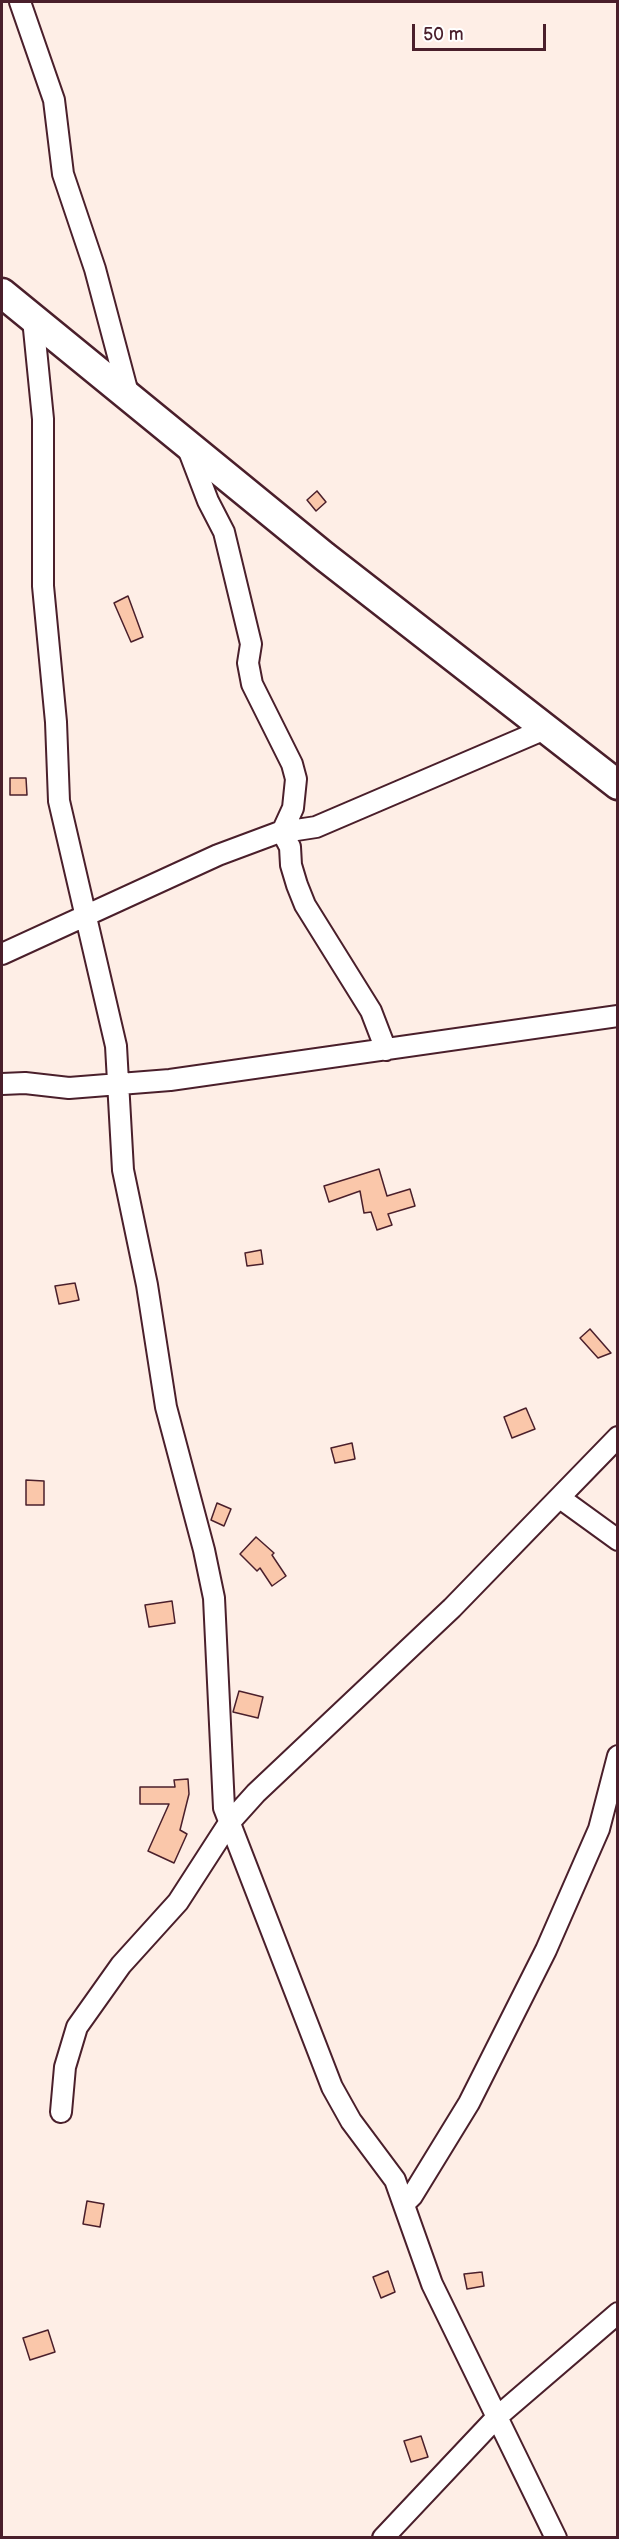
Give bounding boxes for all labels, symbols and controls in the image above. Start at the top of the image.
scale bar [415,12,548,50]
text: 50 m [423,24,464,45]

